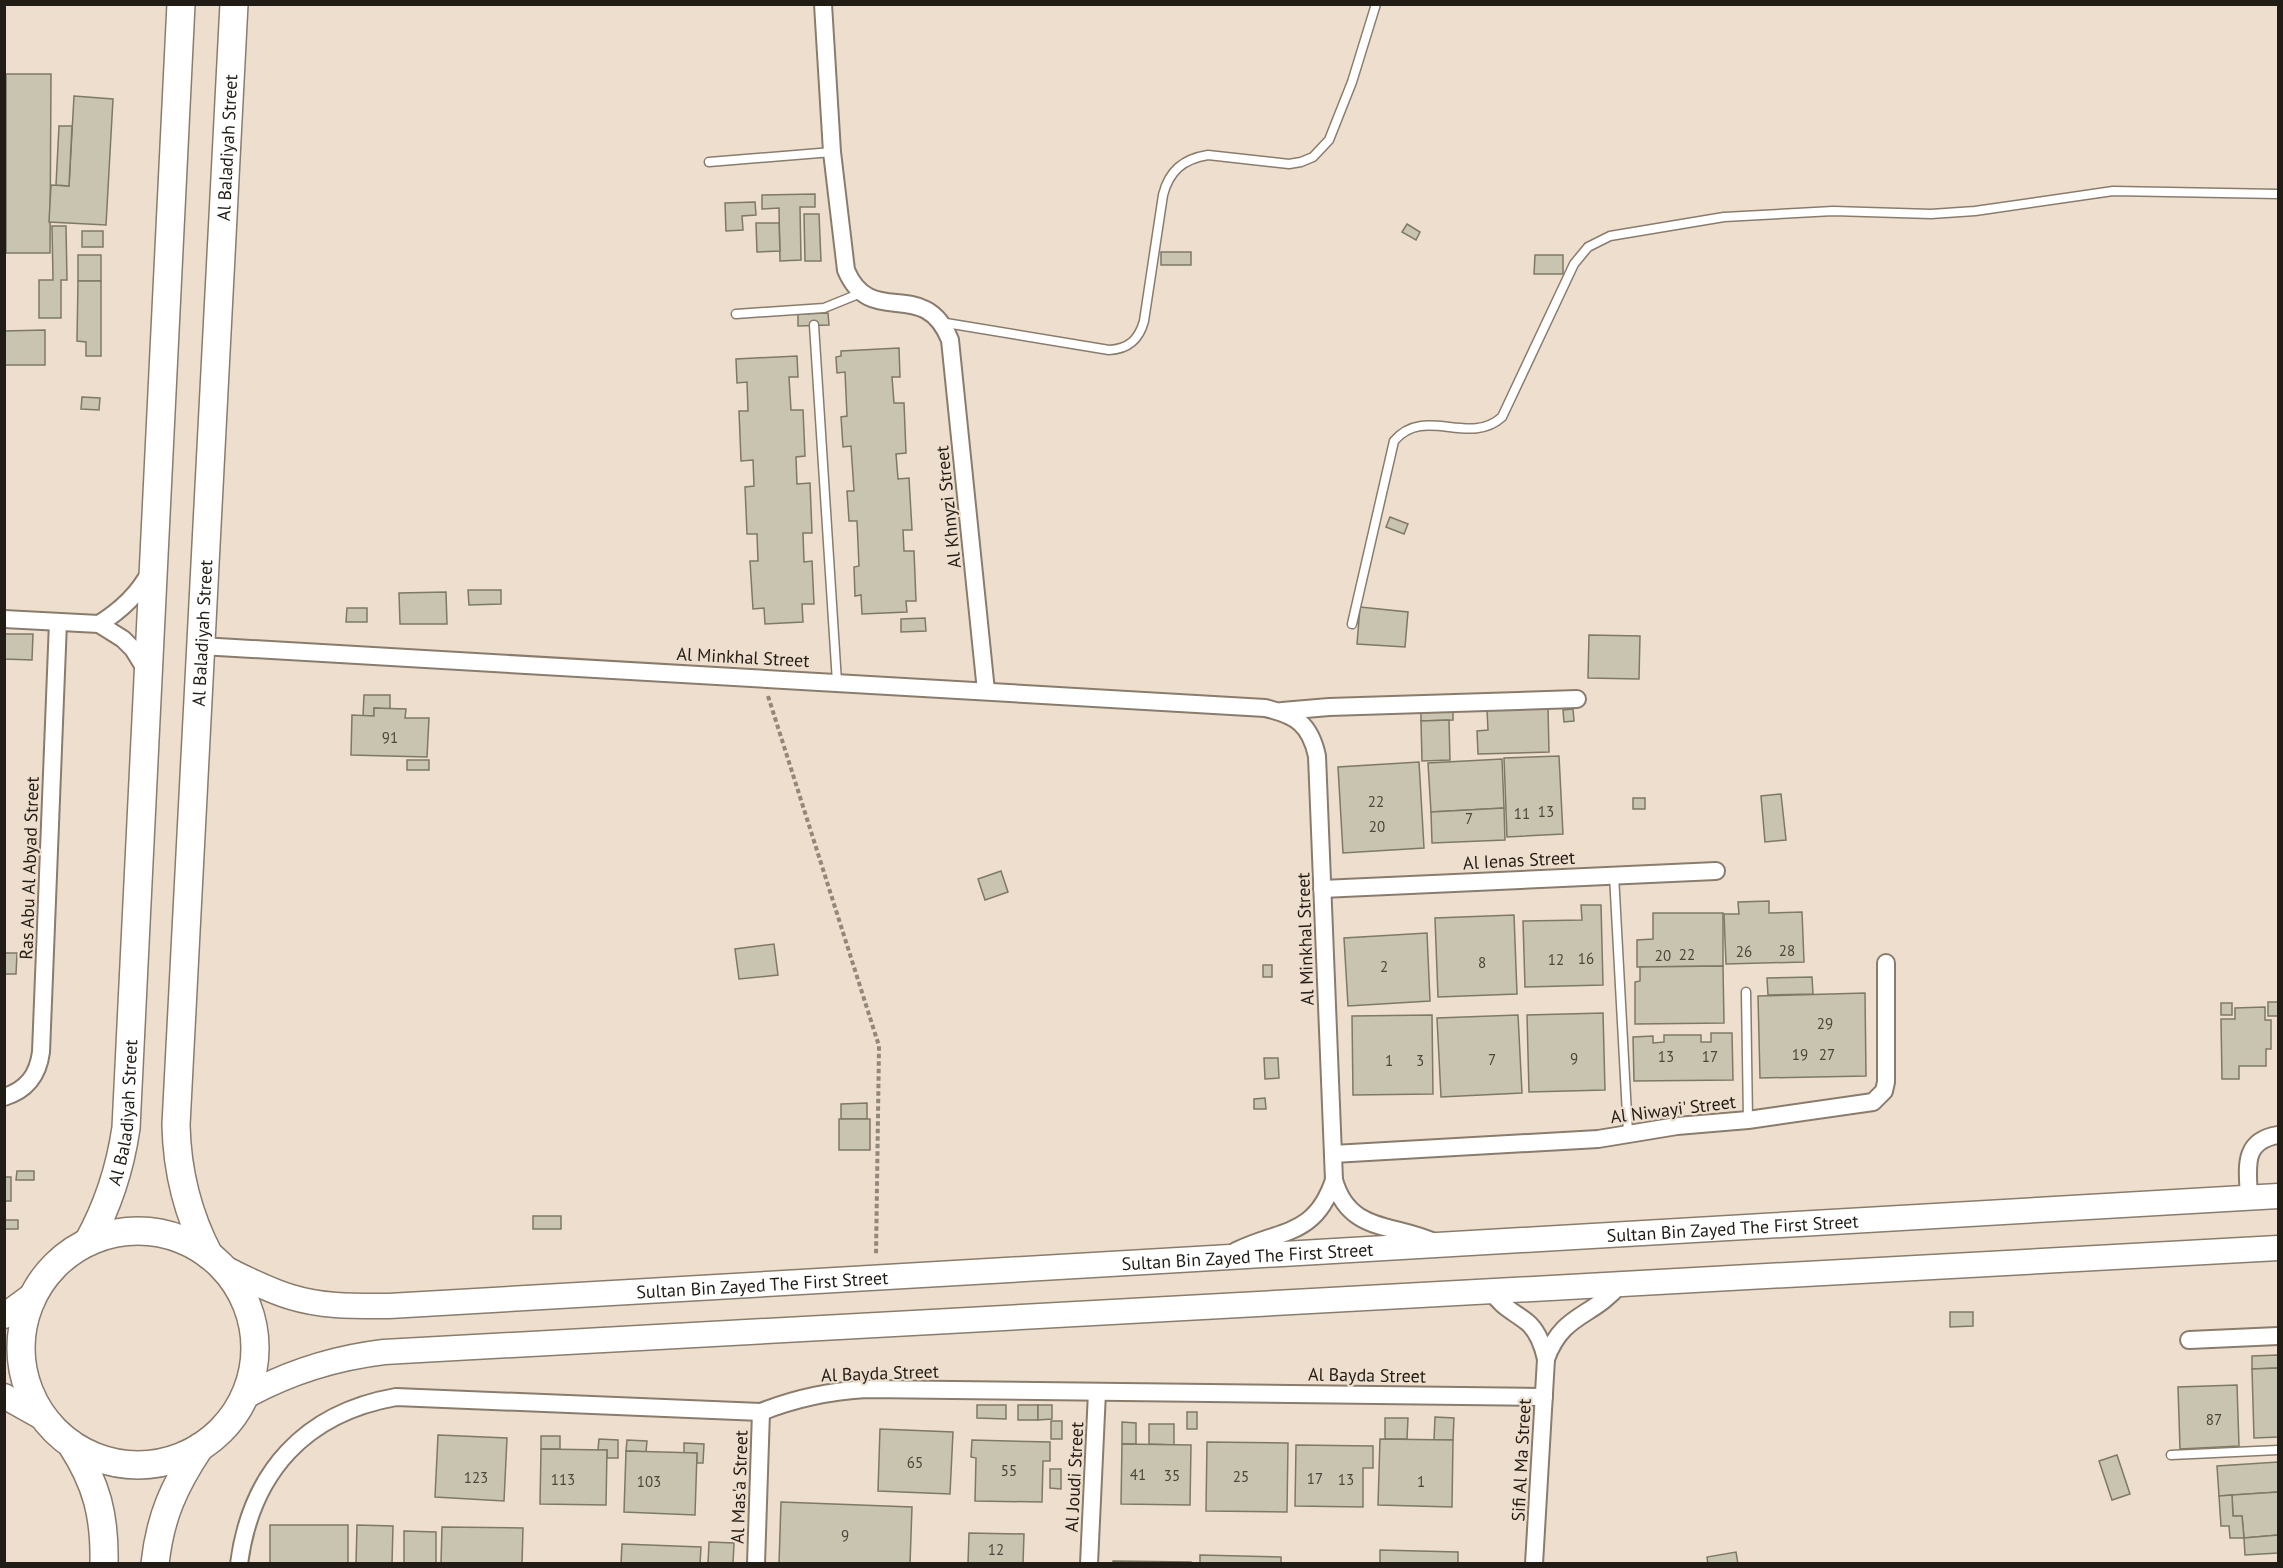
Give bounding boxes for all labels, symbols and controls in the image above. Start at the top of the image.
street label: Al Baladiyah Street [211,74,242,222]
street label: Al Khnyzi Street [930,445,966,569]
street label: Al Baladiyah Street [186,559,217,707]
street label: Al Minkhal Street [676,642,810,672]
house number: 91 [382,728,398,747]
street label: Ras Abu Al Abyad Street [14,776,44,960]
house number: 22 [1368,792,1384,811]
house number: 13 [1538,802,1554,821]
house number: 11 [1514,804,1530,823]
house number: 7 [1465,809,1473,828]
house number: 20 [1369,817,1385,836]
street label: Al Ienas Street [1462,846,1576,874]
street label: Al Minkhal Street [1291,872,1319,1006]
house number: 28 [1779,941,1795,960]
house number: 26 [1736,942,1752,961]
house number: 22 [1679,945,1695,964]
house number: 20 [1655,946,1671,965]
house number: 16 [1578,949,1594,968]
house number: 12 [1548,950,1564,969]
house number: 8 [1478,953,1486,972]
house number: 2 [1380,957,1388,976]
house number: 29 [1817,1014,1833,1033]
street label: Al Baladiyah Street [102,1039,142,1188]
house number: 19 [1792,1045,1808,1064]
house number: 27 [1819,1045,1835,1064]
house number: 13 [1658,1047,1674,1066]
house number: 17 [1702,1047,1718,1066]
house number: 9 [1570,1049,1578,1068]
house number: 7 [1488,1050,1496,1069]
house number: 1 [1385,1051,1393,1070]
house number: 3 [1416,1051,1424,1070]
street label: Al Niwayi' Street [1609,1090,1737,1128]
street label: Sultan Bin Zayed The First Street [1606,1209,1859,1247]
street label: Sultan Bin Zayed The First Street [1121,1237,1374,1275]
street label: Sultan Bin Zayed The First Street [636,1265,889,1303]
street label: Al Bayda Street [821,1359,939,1387]
street label: Al Bayda Street [1308,1362,1426,1388]
street label: Sifi Al Ma Street [1506,1398,1536,1522]
house number: 87 [2206,1410,2222,1429]
street label: Al Joudi Street [1060,1421,1088,1533]
street label: Al Mas'a Street [726,1430,752,1544]
house number: 65 [907,1453,923,1472]
house number: 55 [1001,1461,1017,1480]
house number: 41 [1130,1465,1146,1484]
house number: 35 [1164,1466,1180,1485]
house number: 25 [1233,1467,1249,1486]
house number: 123 [464,1468,488,1487]
house number: 17 [1307,1469,1323,1488]
house number: 113 [551,1470,575,1489]
house number: 13 [1338,1470,1354,1489]
house number: 103 [637,1472,661,1491]
house number: 1 [1417,1472,1425,1491]
house number: 9 [841,1526,849,1545]
house number: 12 [988,1540,1004,1559]

